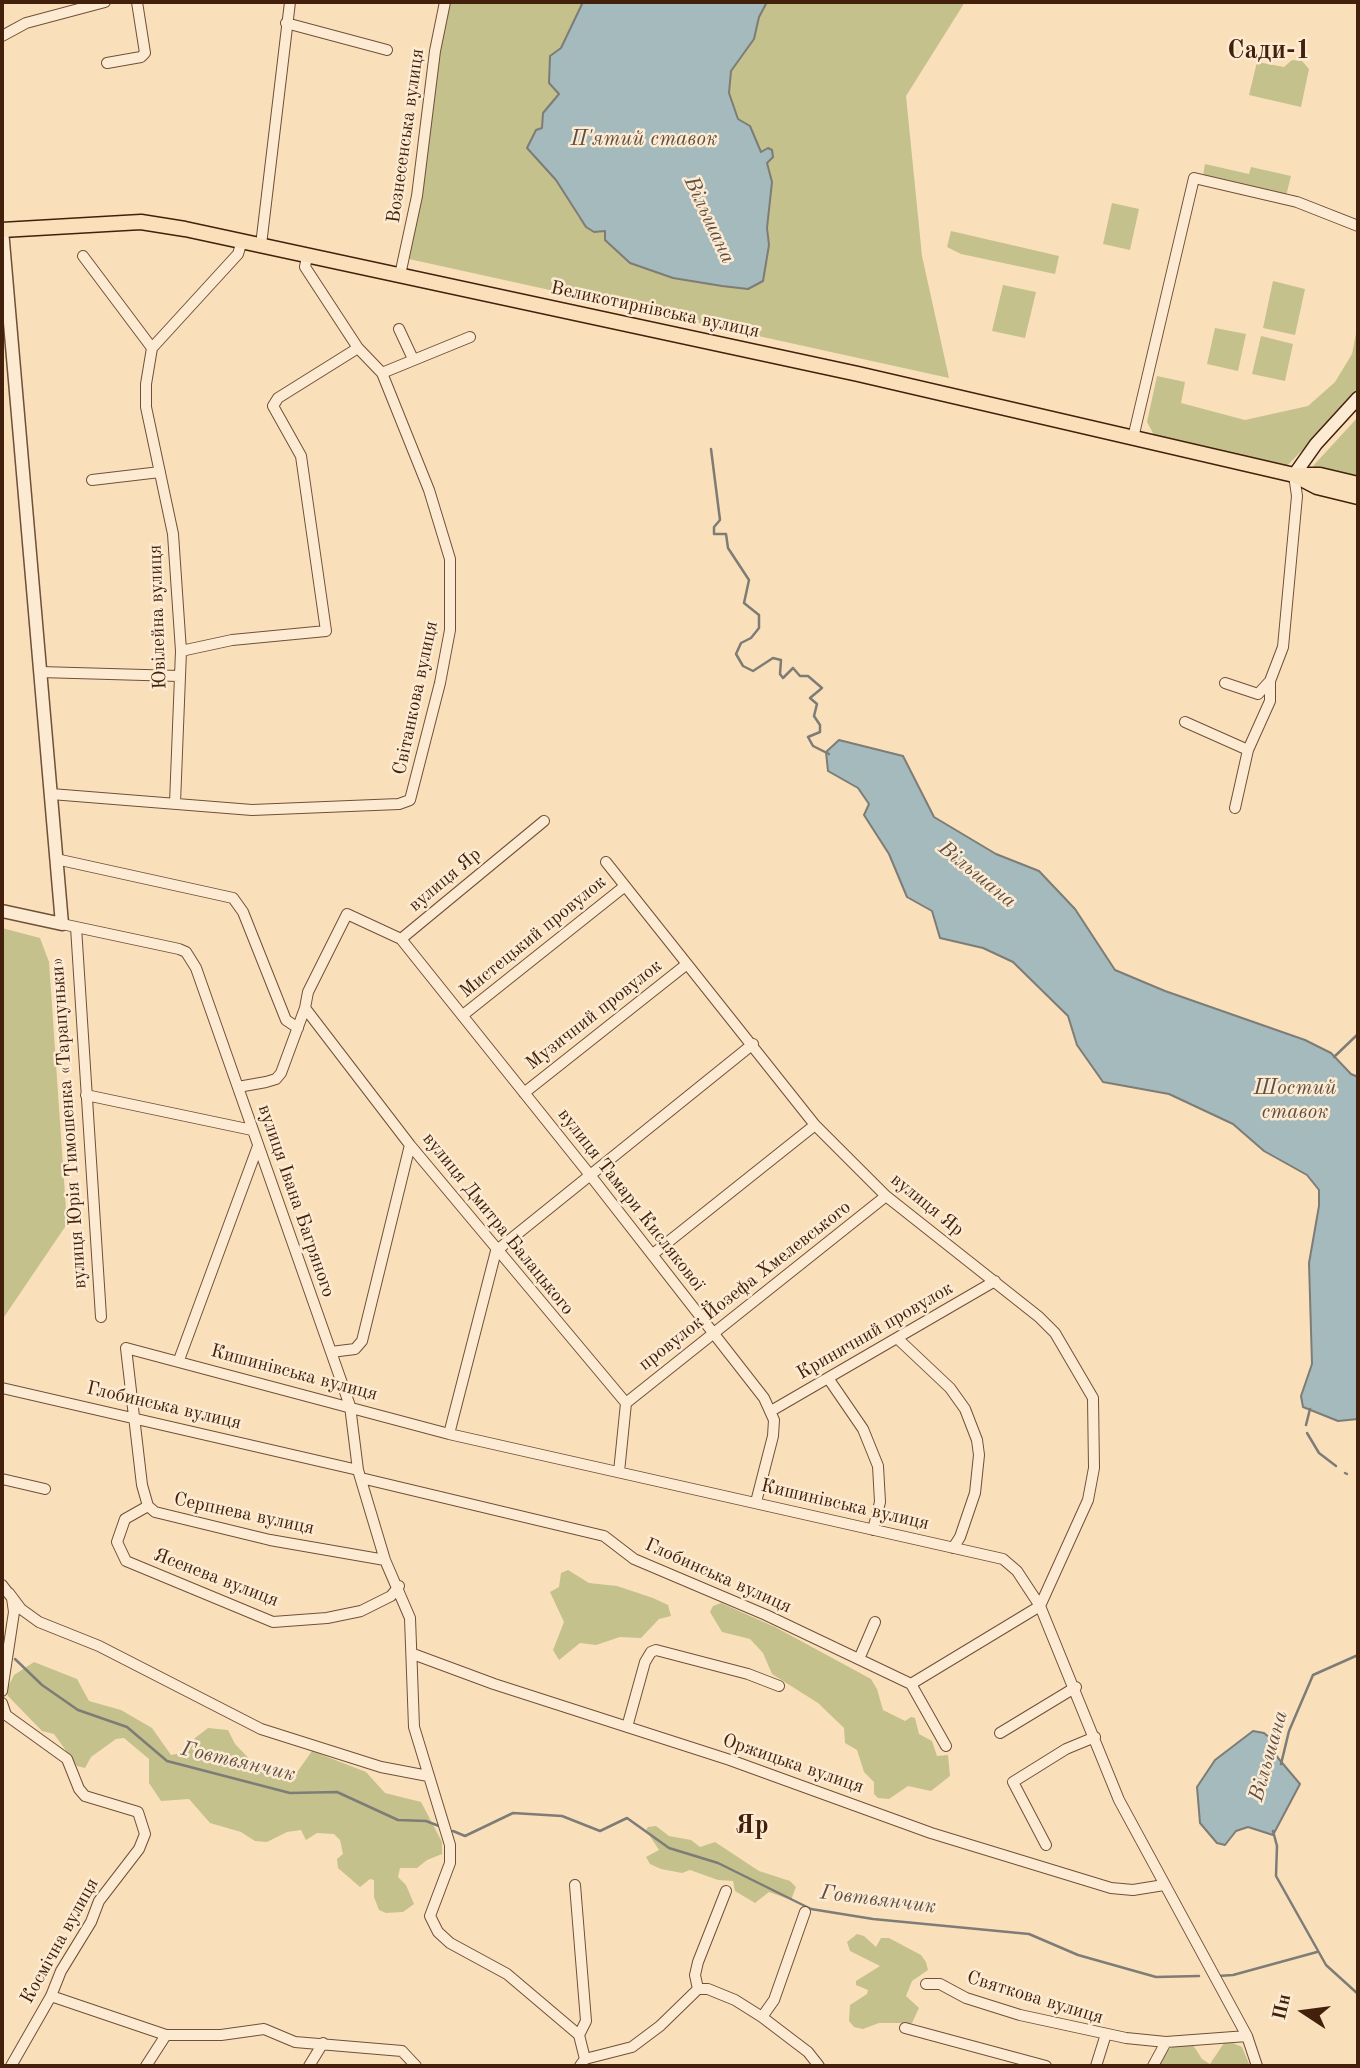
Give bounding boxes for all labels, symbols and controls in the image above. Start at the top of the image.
district label: Сади-1 [1227,35,1311,67]
street label: Вознесенська вулиця [382,47,430,225]
water label: П'ятий ставок [571,126,717,152]
water label: Вільшана [678,172,740,268]
street label: Великотирнівська вулиця [548,277,762,343]
street label: Ювілейна вулиця [144,544,172,690]
street label: Світанкова вулиця [389,619,443,777]
water label: Вільшана [933,836,1021,914]
street label: вулиця Яр [404,843,486,917]
street label: Мистецький провулок [455,871,611,1003]
street label: Музичний провулок [521,955,667,1075]
street label: вулиця Юрія Тимошенка «Тарапуньки» [46,956,92,1290]
water label: Шостий ставок [1254,1075,1336,1125]
street label: вулиця Івана Багряного [252,1102,340,1300]
street label: вулиця Тамари Кислякової [552,1104,710,1296]
street label: вулиця Дмитра Балацького [417,1128,579,1320]
street label: вулиця Яр [886,1169,968,1241]
street label: провулок Йозефа Хмелевського [634,1196,856,1376]
street label: Криничний провулок [793,1277,957,1385]
street label: Кишинівська вулиця [208,1340,380,1406]
street label: Глобинська вулиця [84,1377,244,1435]
street label: Кишинівська вулиця [759,1475,931,1535]
street label: Серпнева вулиця [172,1488,316,1540]
street label: Глобинська вулиця [641,1533,795,1619]
street label: Ясенева вулиця [150,1544,282,1612]
water label: Вільшана [1244,1708,1294,1804]
street label: Оржицька вулиця [719,1729,867,1799]
water label: Говтвянчик [178,1737,298,1787]
district label: Яр [735,1810,769,1842]
street label: Космічна вулиця [16,1874,104,2008]
water label: Говтвянчик [819,1880,937,1920]
street label: Святкова вулиця [964,1966,1106,2030]
north arrow [1269,1977,1339,2047]
text: Пн [1271,1992,1295,2022]

